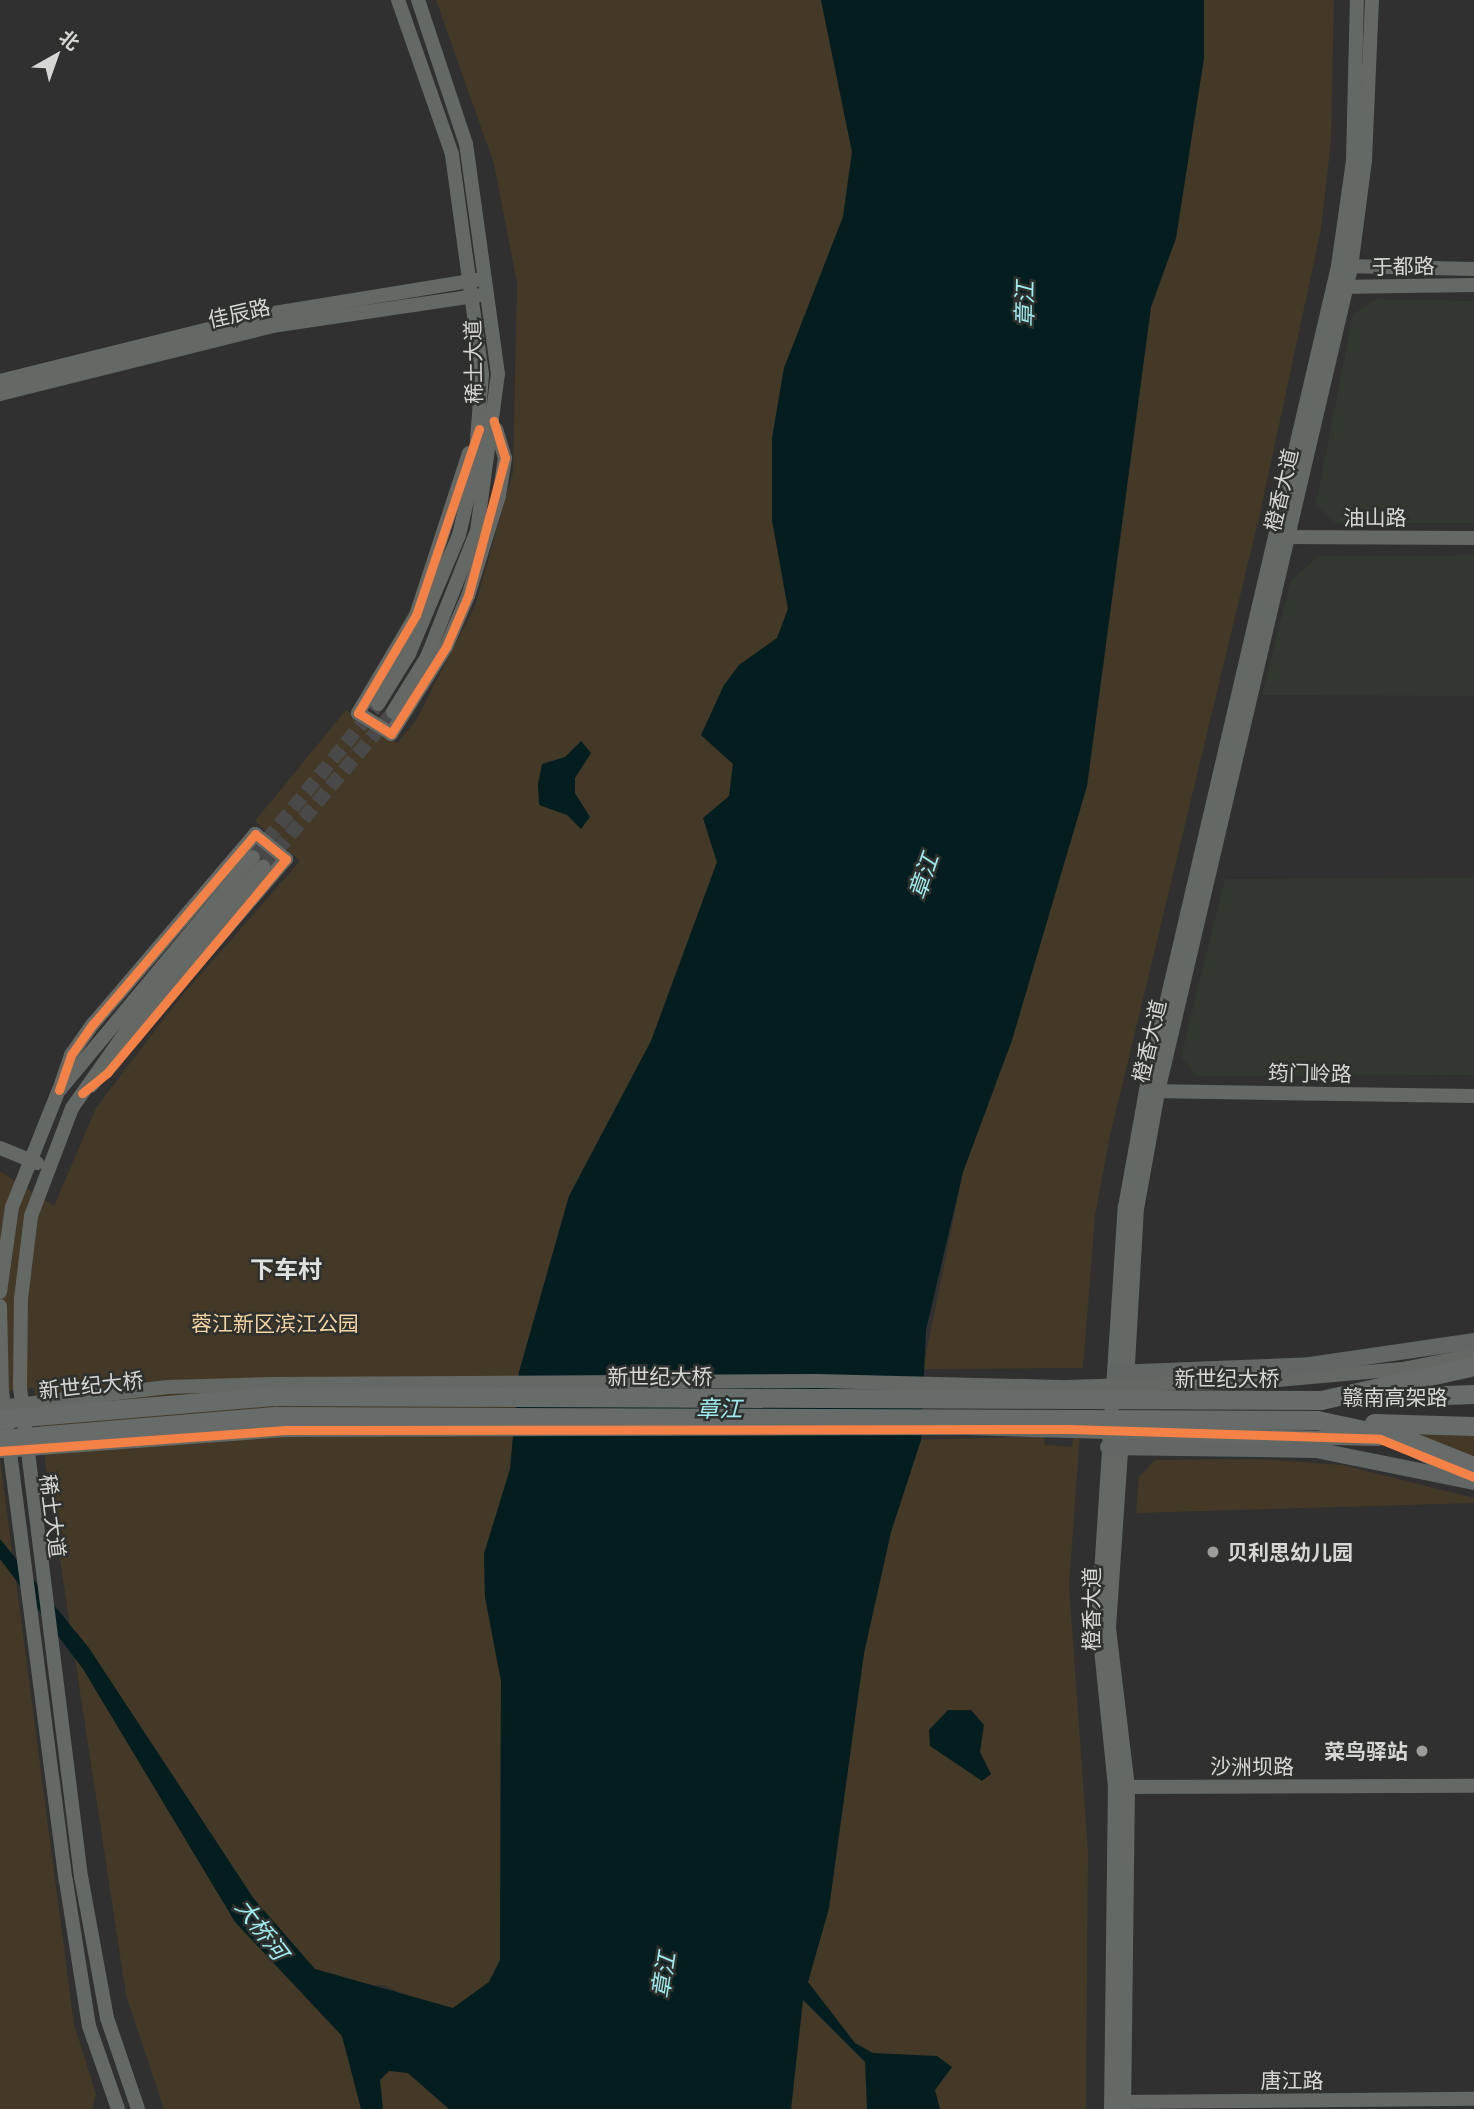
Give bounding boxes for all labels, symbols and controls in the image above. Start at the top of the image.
north arrow [21,21,91,91]
text: 北 [55,25,84,54]
street label: 于都路 [1371,253,1435,279]
water label: 章江 [1010,281,1038,327]
street label: 佳辰路 [205,294,273,332]
street label: 稀土大道 [460,320,486,404]
street label: 橙香大道 [1259,446,1303,534]
street label: 油山路 [1344,504,1406,530]
water label: 章江 [902,850,944,902]
street label: 橙香大道 [1127,997,1171,1085]
street label: 筠门岭路 [1268,1060,1352,1086]
district label: 下车村 [250,1255,322,1283]
park label: 蓉江新区滨江公园 [191,1310,359,1336]
street label: 新世纪大桥 [608,1363,712,1389]
street label: 新世纪大桥 [1175,1365,1279,1391]
street label: 新世纪大桥 [37,1367,145,1403]
street label: 赣南高架路 [1343,1384,1447,1410]
water label: 章江 [696,1394,742,1422]
street label: 稀土大道 [35,1473,71,1559]
place label: 贝利思幼儿园 [1227,1539,1353,1565]
marker: 贝利思幼儿园 [1205,1544,1221,1560]
street label: 橙香大道 [1078,1567,1104,1651]
place label: 菜鸟驿站 [1324,1738,1408,1764]
marker: 菜鸟驿站 [1414,1743,1430,1759]
street label: 沙洲坝路 [1210,1753,1294,1779]
water label: 大桥河 [230,1893,294,1965]
water label: 章江 [646,1950,680,2000]
street label: 唐江路 [1261,2067,1323,2093]

